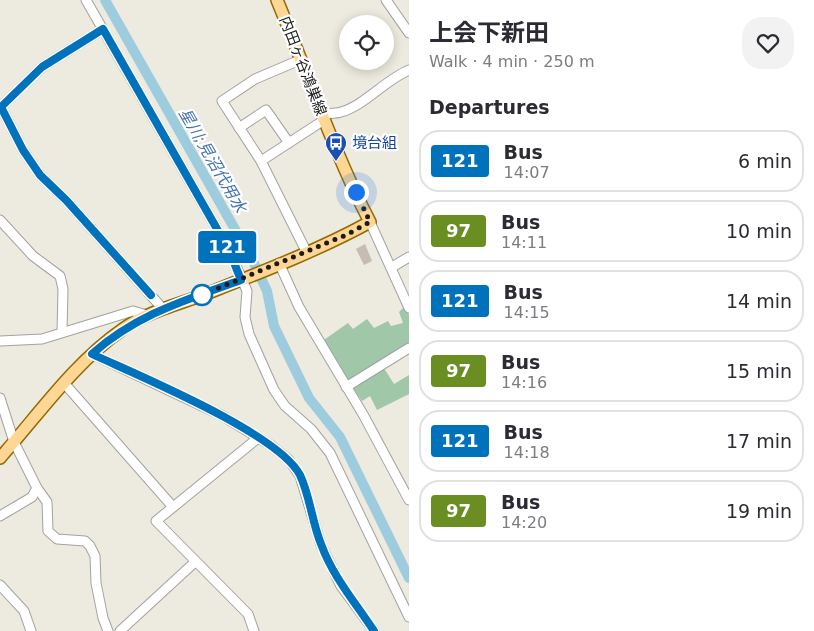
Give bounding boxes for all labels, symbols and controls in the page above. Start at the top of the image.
street label: 内田ヶ谷鴻巣線 [276,14,330,118]
map controls [339,15,394,70]
button: locate [339,15,394,70]
button: heart [742,17,794,69]
text: 上会下新田 [429,19,549,47]
text: Walk · 4 min · 250 m [429,52,594,71]
text: Departures [429,96,550,118]
water label: 星川;見沼代用水 [175,105,251,218]
bus stop icon: 境台組 [324,131,348,162]
place label: 境台組 [352,134,397,152]
text: Bus [504,141,543,163]
text: 121 [441,150,479,171]
text: 6 min [738,150,792,172]
text: 14:07 [504,163,550,182]
your location [344,180,369,205]
text: Bus [501,211,540,233]
text: 97 [446,220,471,241]
text: 10 min [726,220,792,242]
line badge: 121 [198,231,256,263]
text: 14:11 [501,233,547,252]
text: 121 [208,236,246,257]
text: Bus [504,281,543,303]
unlabelled marker [191,284,213,306]
text: 121 [441,290,479,311]
text: 14 min [726,290,792,312]
text: 14:15 [504,303,550,322]
text: Bus [501,351,540,373]
text: 97 [446,360,471,381]
text: 15 min [726,360,792,382]
text: 14:16 [501,373,547,392]
text: Bus [504,421,543,443]
text: 121 [441,430,479,451]
text: 17 min [726,430,792,452]
text: 14:18 [504,443,550,462]
text: Bus [501,491,540,513]
text: 97 [446,500,471,521]
text: 19 min [726,500,792,522]
text: 14:20 [501,513,547,532]

